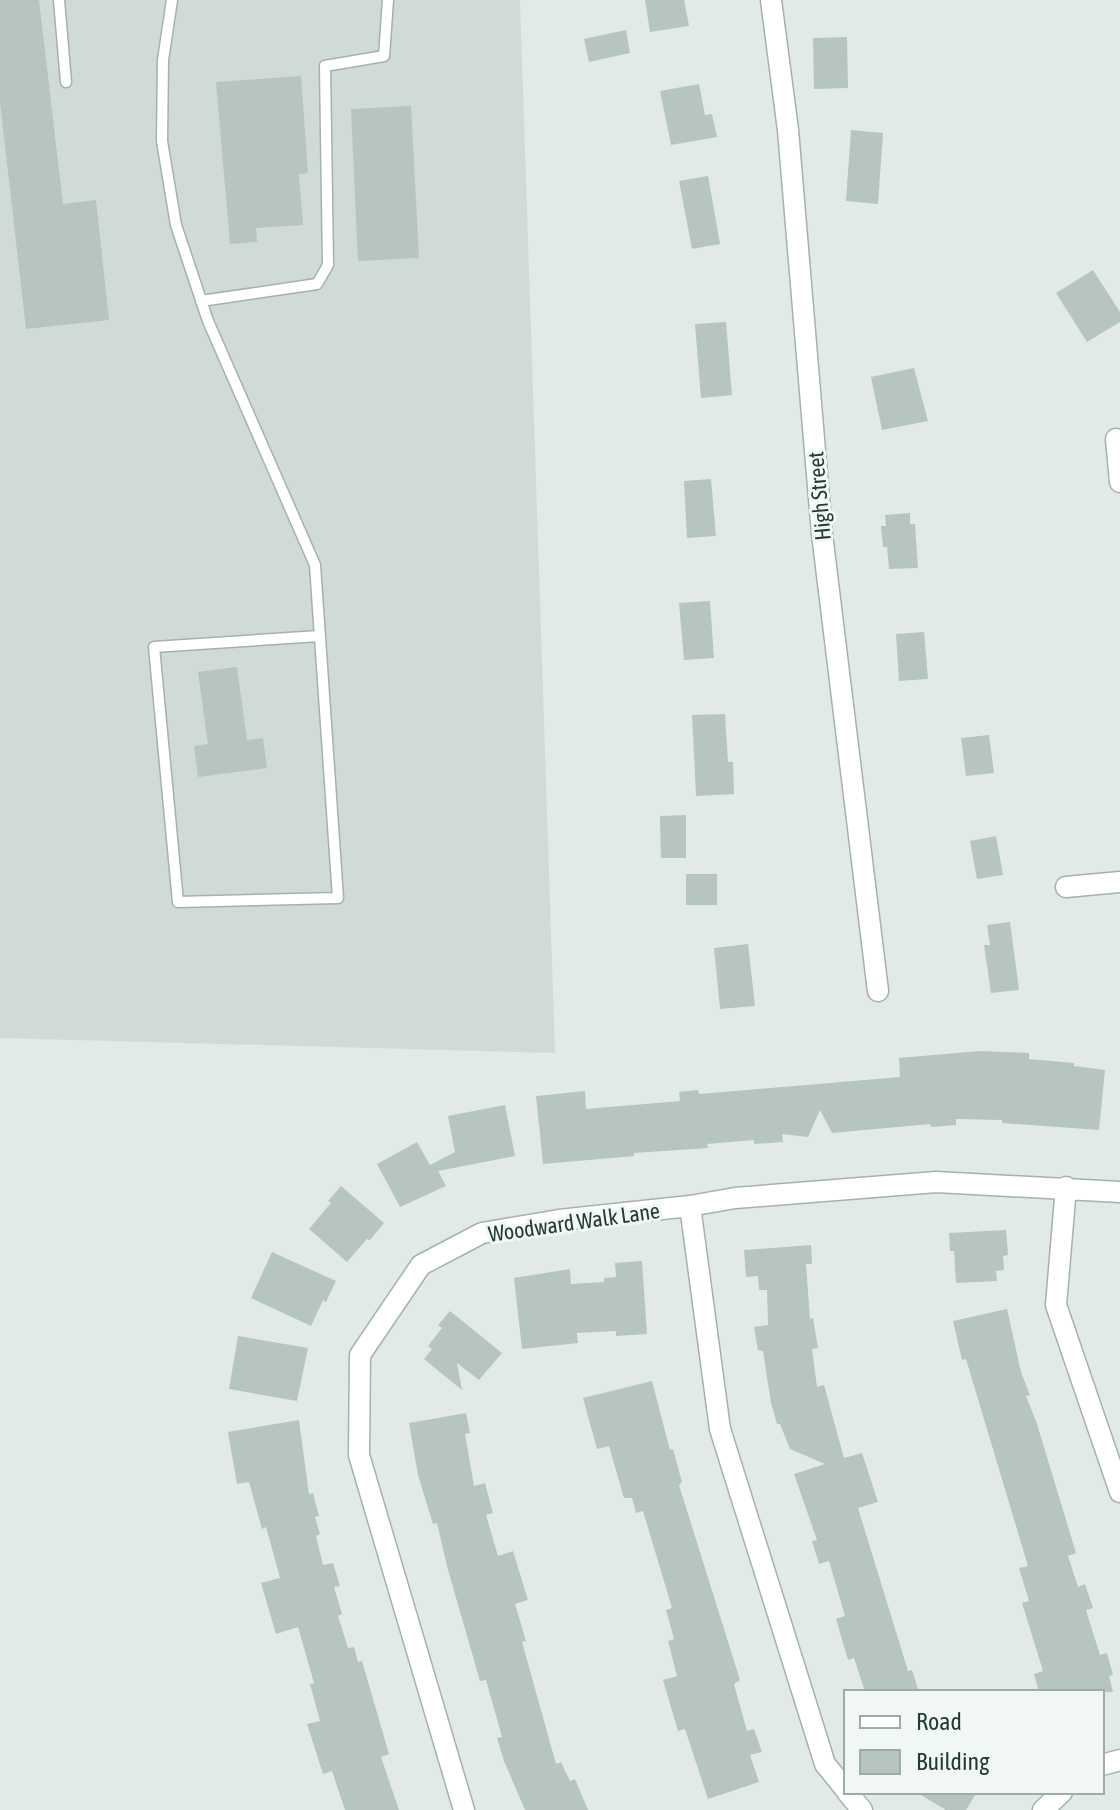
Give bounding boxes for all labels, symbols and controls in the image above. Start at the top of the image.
street label: High Street [802,450,836,542]
street label: Woodward Walk Lane [487,1197,661,1247]
legend [844,1690,1104,1794]
text: Road [916,1708,962,1735]
text: Building [916,1748,990,1775]

